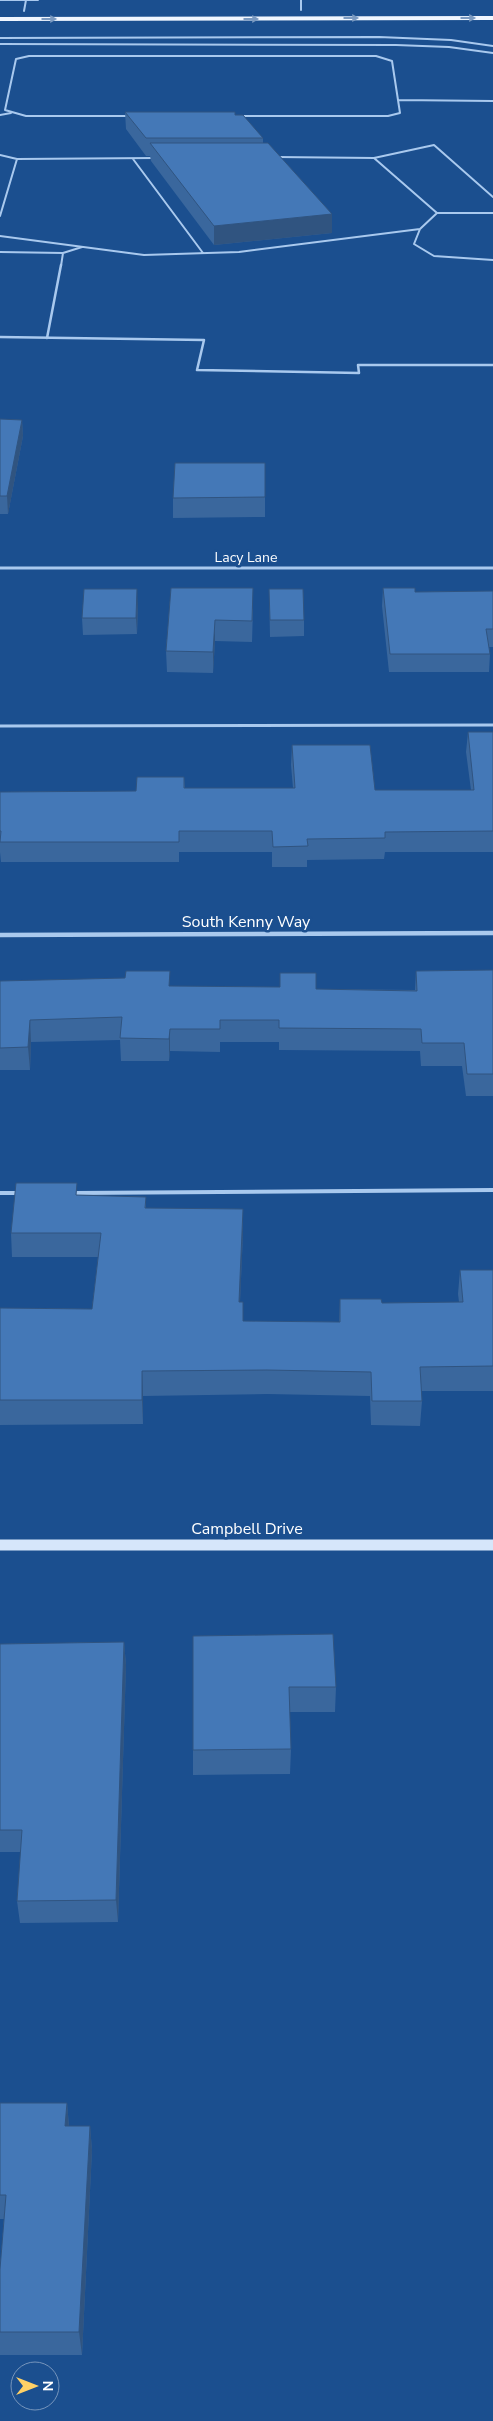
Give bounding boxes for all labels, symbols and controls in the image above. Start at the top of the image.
one-way arrow [343,14,359,22]
one-way arrow [461,14,477,22]
one-way arrow [41,15,57,23]
one-way arrow [244,15,260,23]
street label: Lacy Lane [215,548,277,567]
street label: South Kenny Way [182,911,311,933]
street label: Campbell Drive [191,1518,303,1540]
north arrow [10,2361,60,2411]
text: N [38,2381,57,2391]

